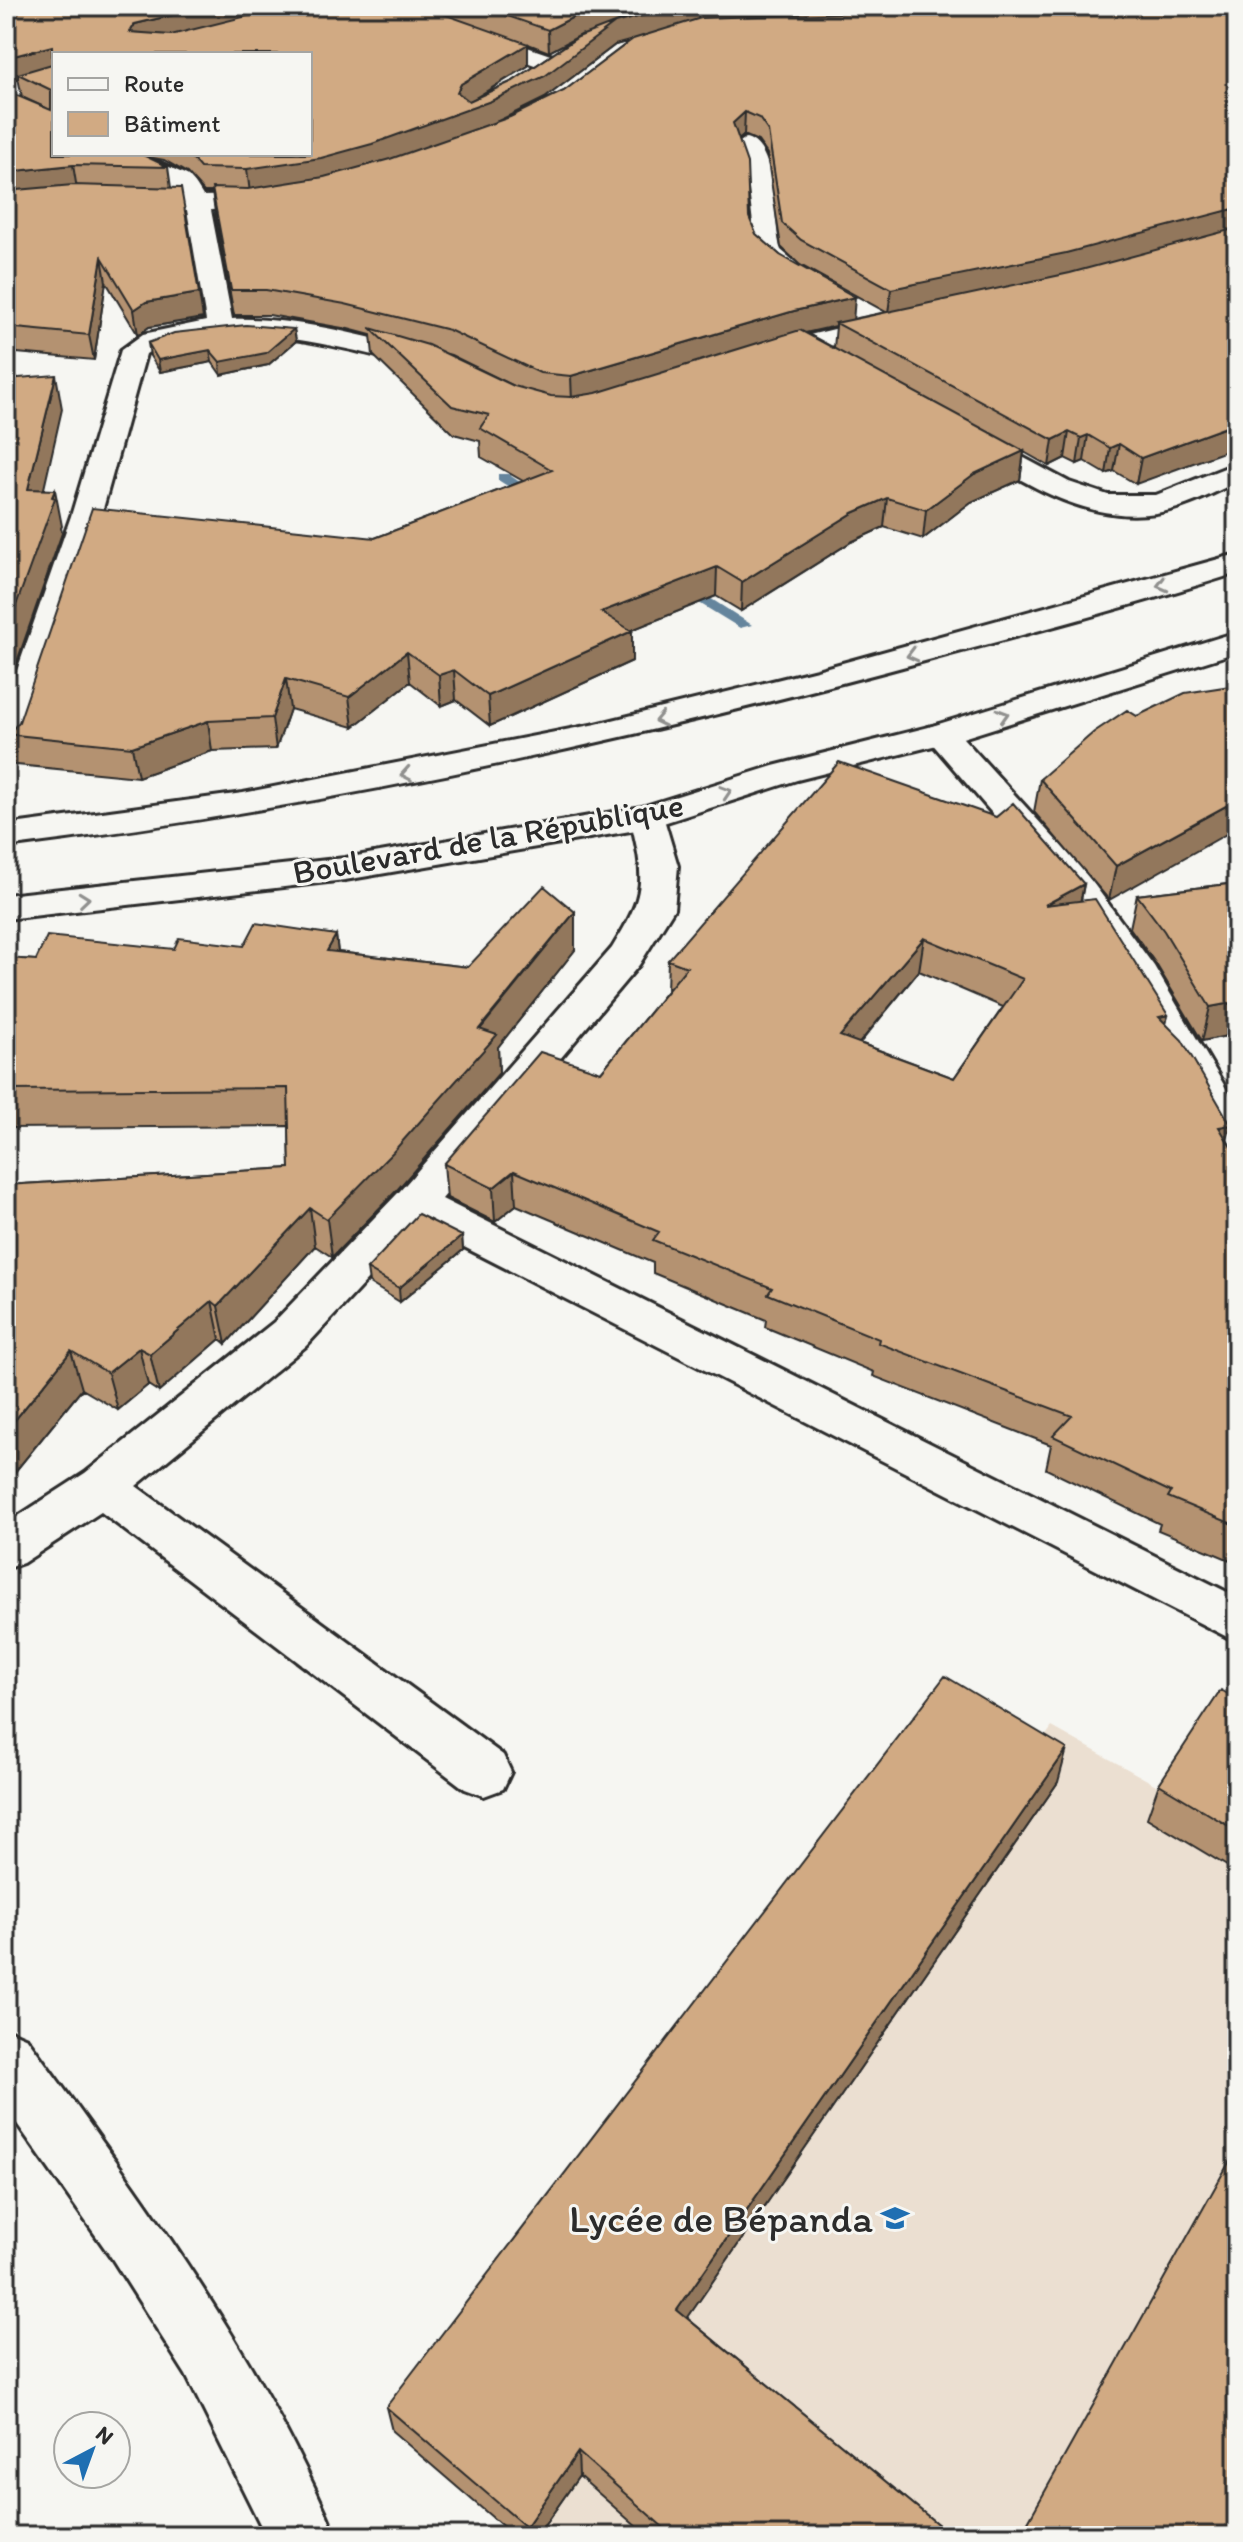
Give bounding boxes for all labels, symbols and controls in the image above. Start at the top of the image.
legend [52,52,312,156]
text: Route [124,69,184,98]
text: Bâtiment [124,109,220,138]
one-way arrow [1156,576,1170,593]
one-way arrow [905,645,919,662]
one-way arrow [996,708,1009,724]
one-way arrow [654,711,667,728]
one-way arrow [399,764,413,781]
street label: Boulevard de la République [289,784,687,893]
one-way arrow [718,785,732,801]
one-way arrow [78,890,91,907]
place label: Lycée de Bépanda [569,2194,873,2242]
school or university icon: Lycée de Bépanda [880,2203,910,2233]
north arrow [52,2410,132,2490]
text: N [90,2420,119,2450]

